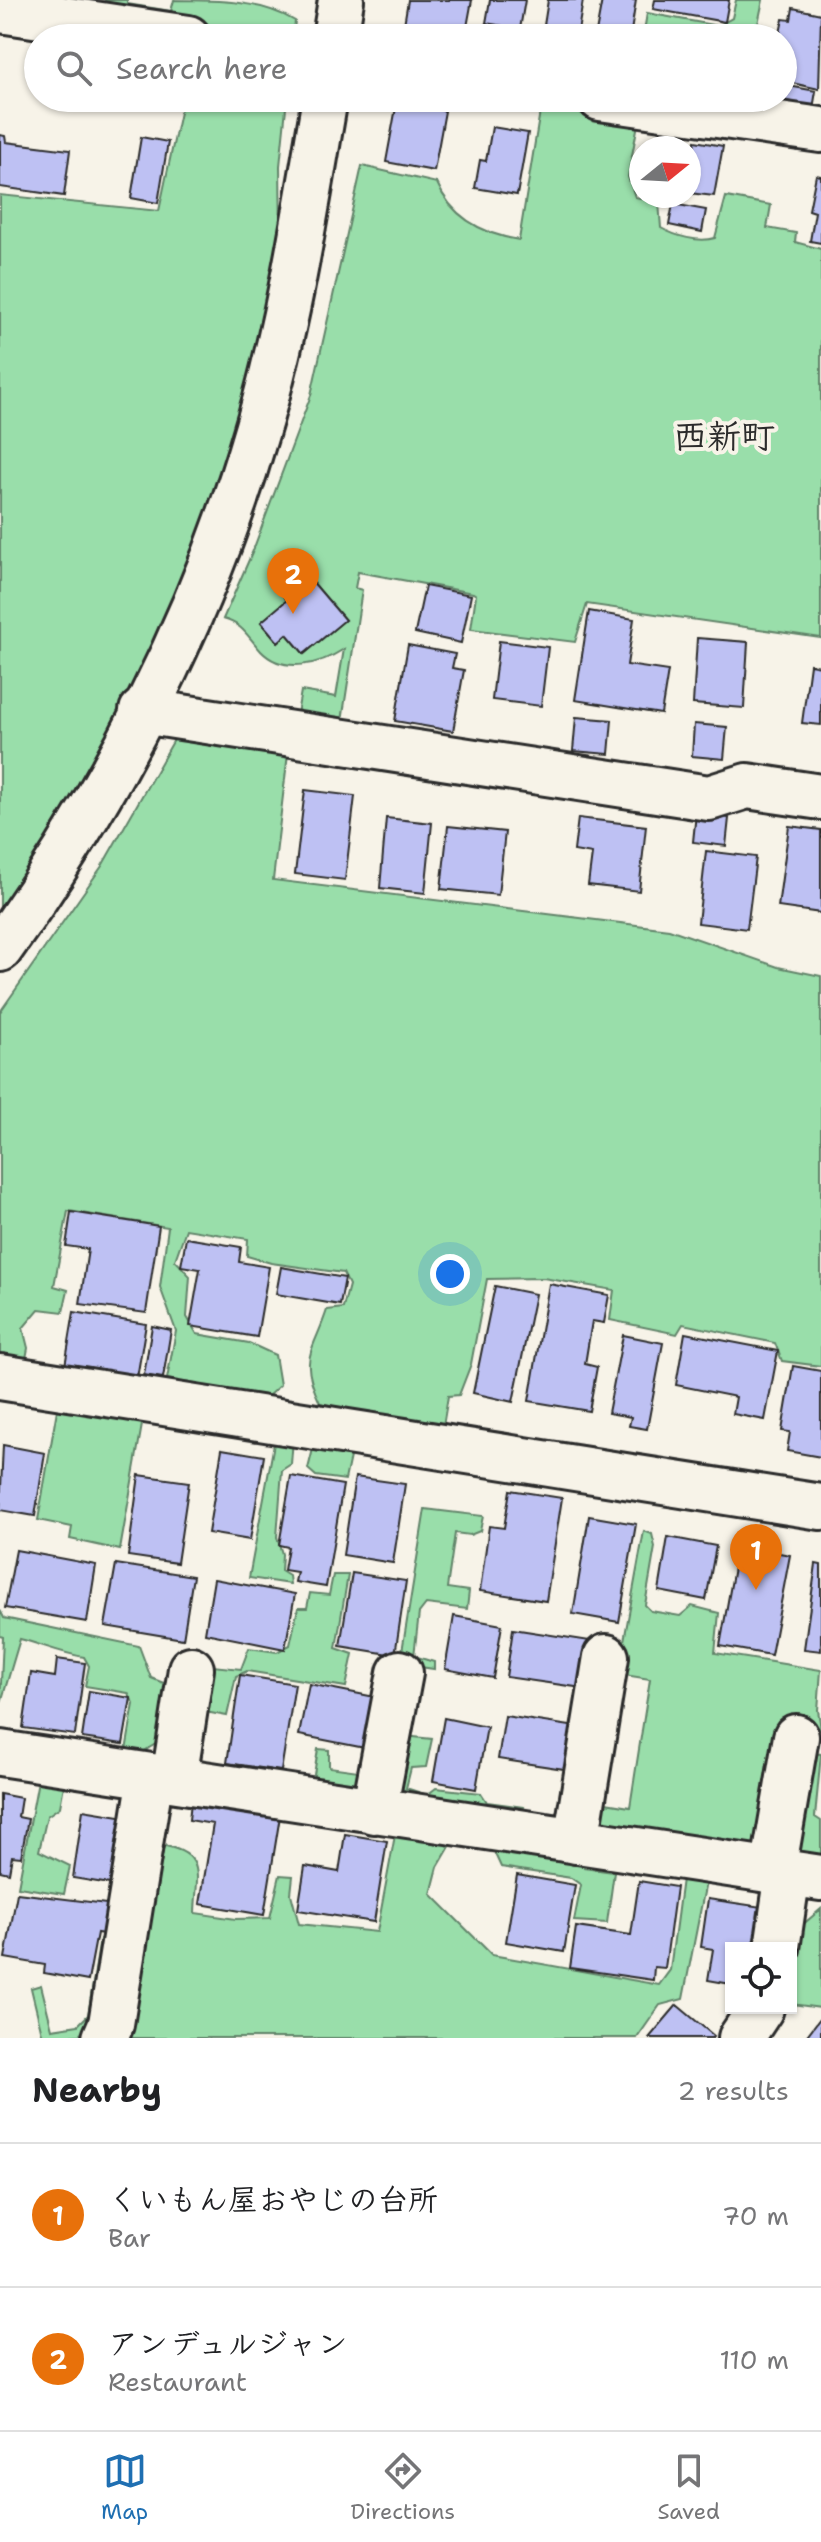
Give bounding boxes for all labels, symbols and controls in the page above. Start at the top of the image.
search box [24,24,797,112]
icon: search [52,46,96,90]
text: Search here [116,48,287,89]
north arrow [629,136,701,208]
district label: 西新町 [673,413,775,459]
pin: 2 [267,548,319,614]
your location [430,1254,470,1294]
pin: 1 [730,1524,782,1590]
map controls [725,1942,797,2014]
button: locate [725,1942,797,2014]
text: Nearby [32,2067,162,2113]
text: 2 results [677,2073,789,2108]
text: くいもん屋おやじの台所 [108,2179,438,2220]
text: 1 [52,2198,64,2233]
text: 70 m [722,2198,789,2233]
text: Bar [108,2220,151,2255]
text: アンデュルジャン [108,2323,347,2364]
text: 2 [49,2342,67,2377]
text: 110 m [719,2342,789,2377]
text: Restaurant [108,2364,247,2399]
tab: Map [101,2449,148,2526]
tab: Directions [350,2449,455,2526]
tab: Saved [657,2449,720,2526]

